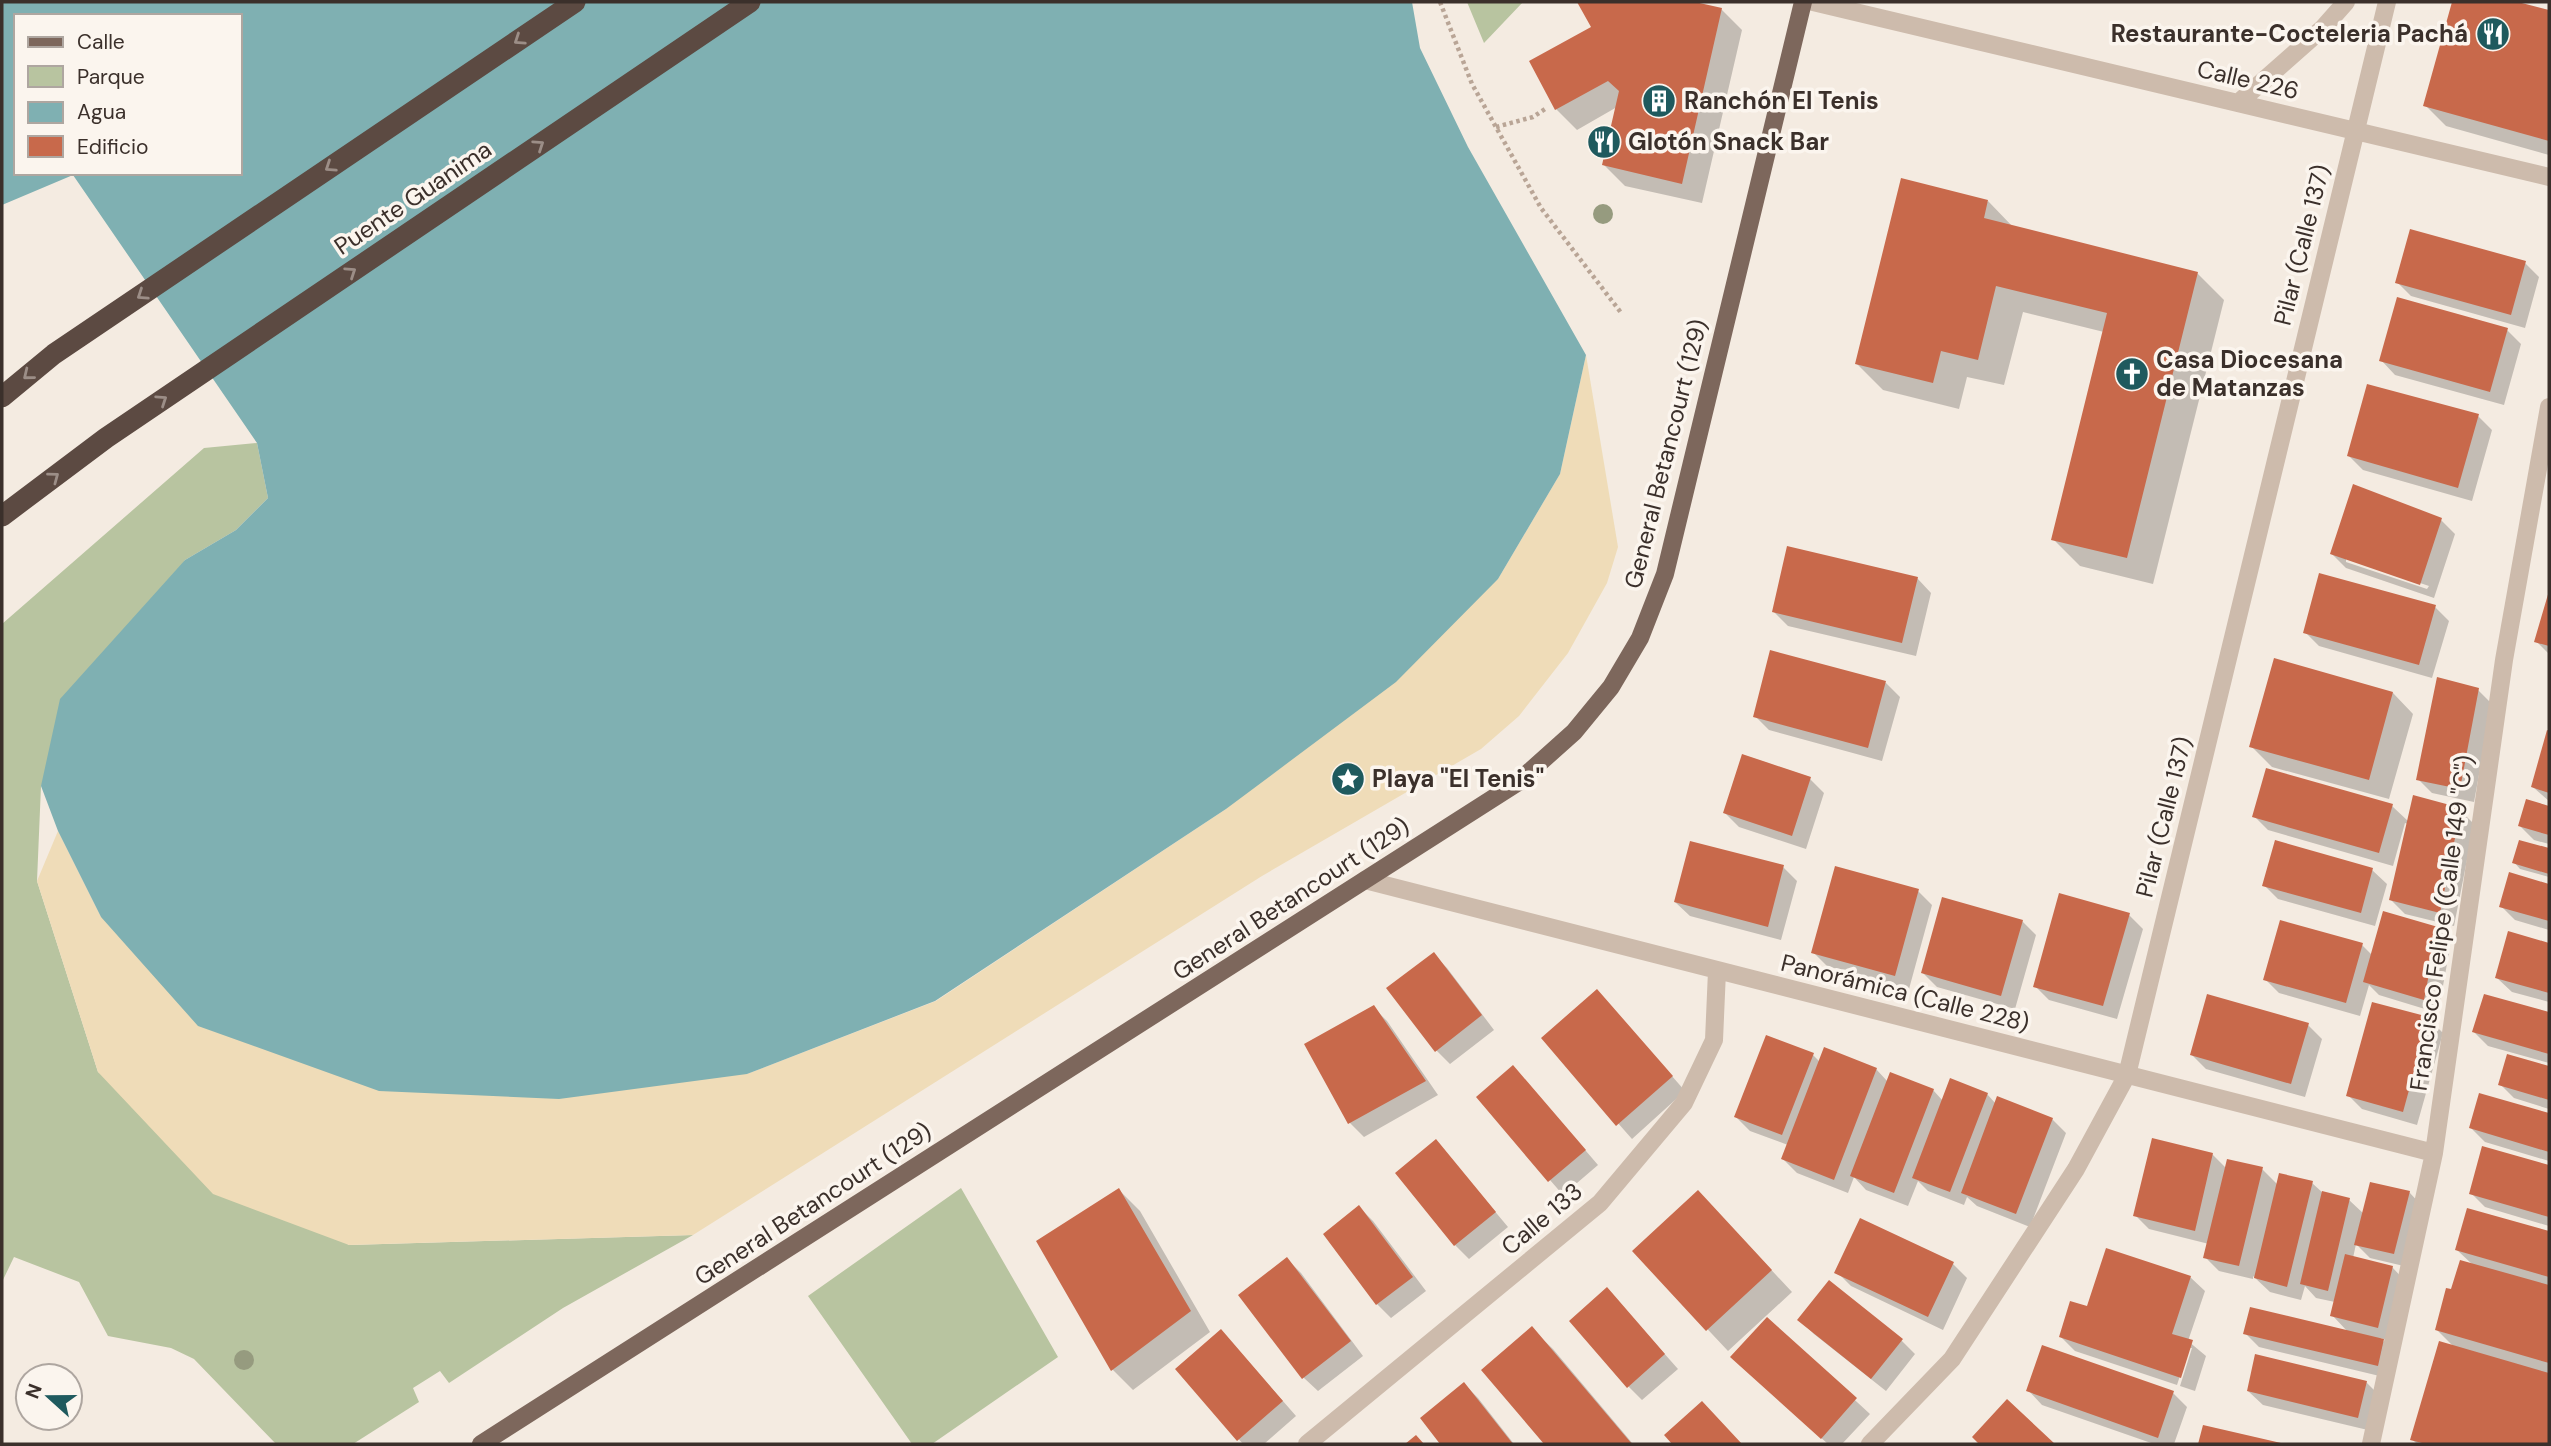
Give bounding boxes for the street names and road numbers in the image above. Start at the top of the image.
street label: Calle 226 [2194,53,2302,106]
street label: Puente Guanima [328,134,497,262]
street label: Pilar (Calle 137) [2267,161,2336,329]
street label: General Betancourt (129) [1617,316,1714,592]
street label: Pilar (Calle 137) [2129,733,2198,901]
street label: Francisco Felipe (Calle 149 "C") [2403,753,2480,1093]
street label: General Betancourt (129) [1166,810,1415,987]
street label: Panorámica (Calle 228) [1778,947,2032,1038]
street label: General Betancourt (129) [688,1115,937,1292]
street label: Calle 133 [1495,1176,1589,1262]

